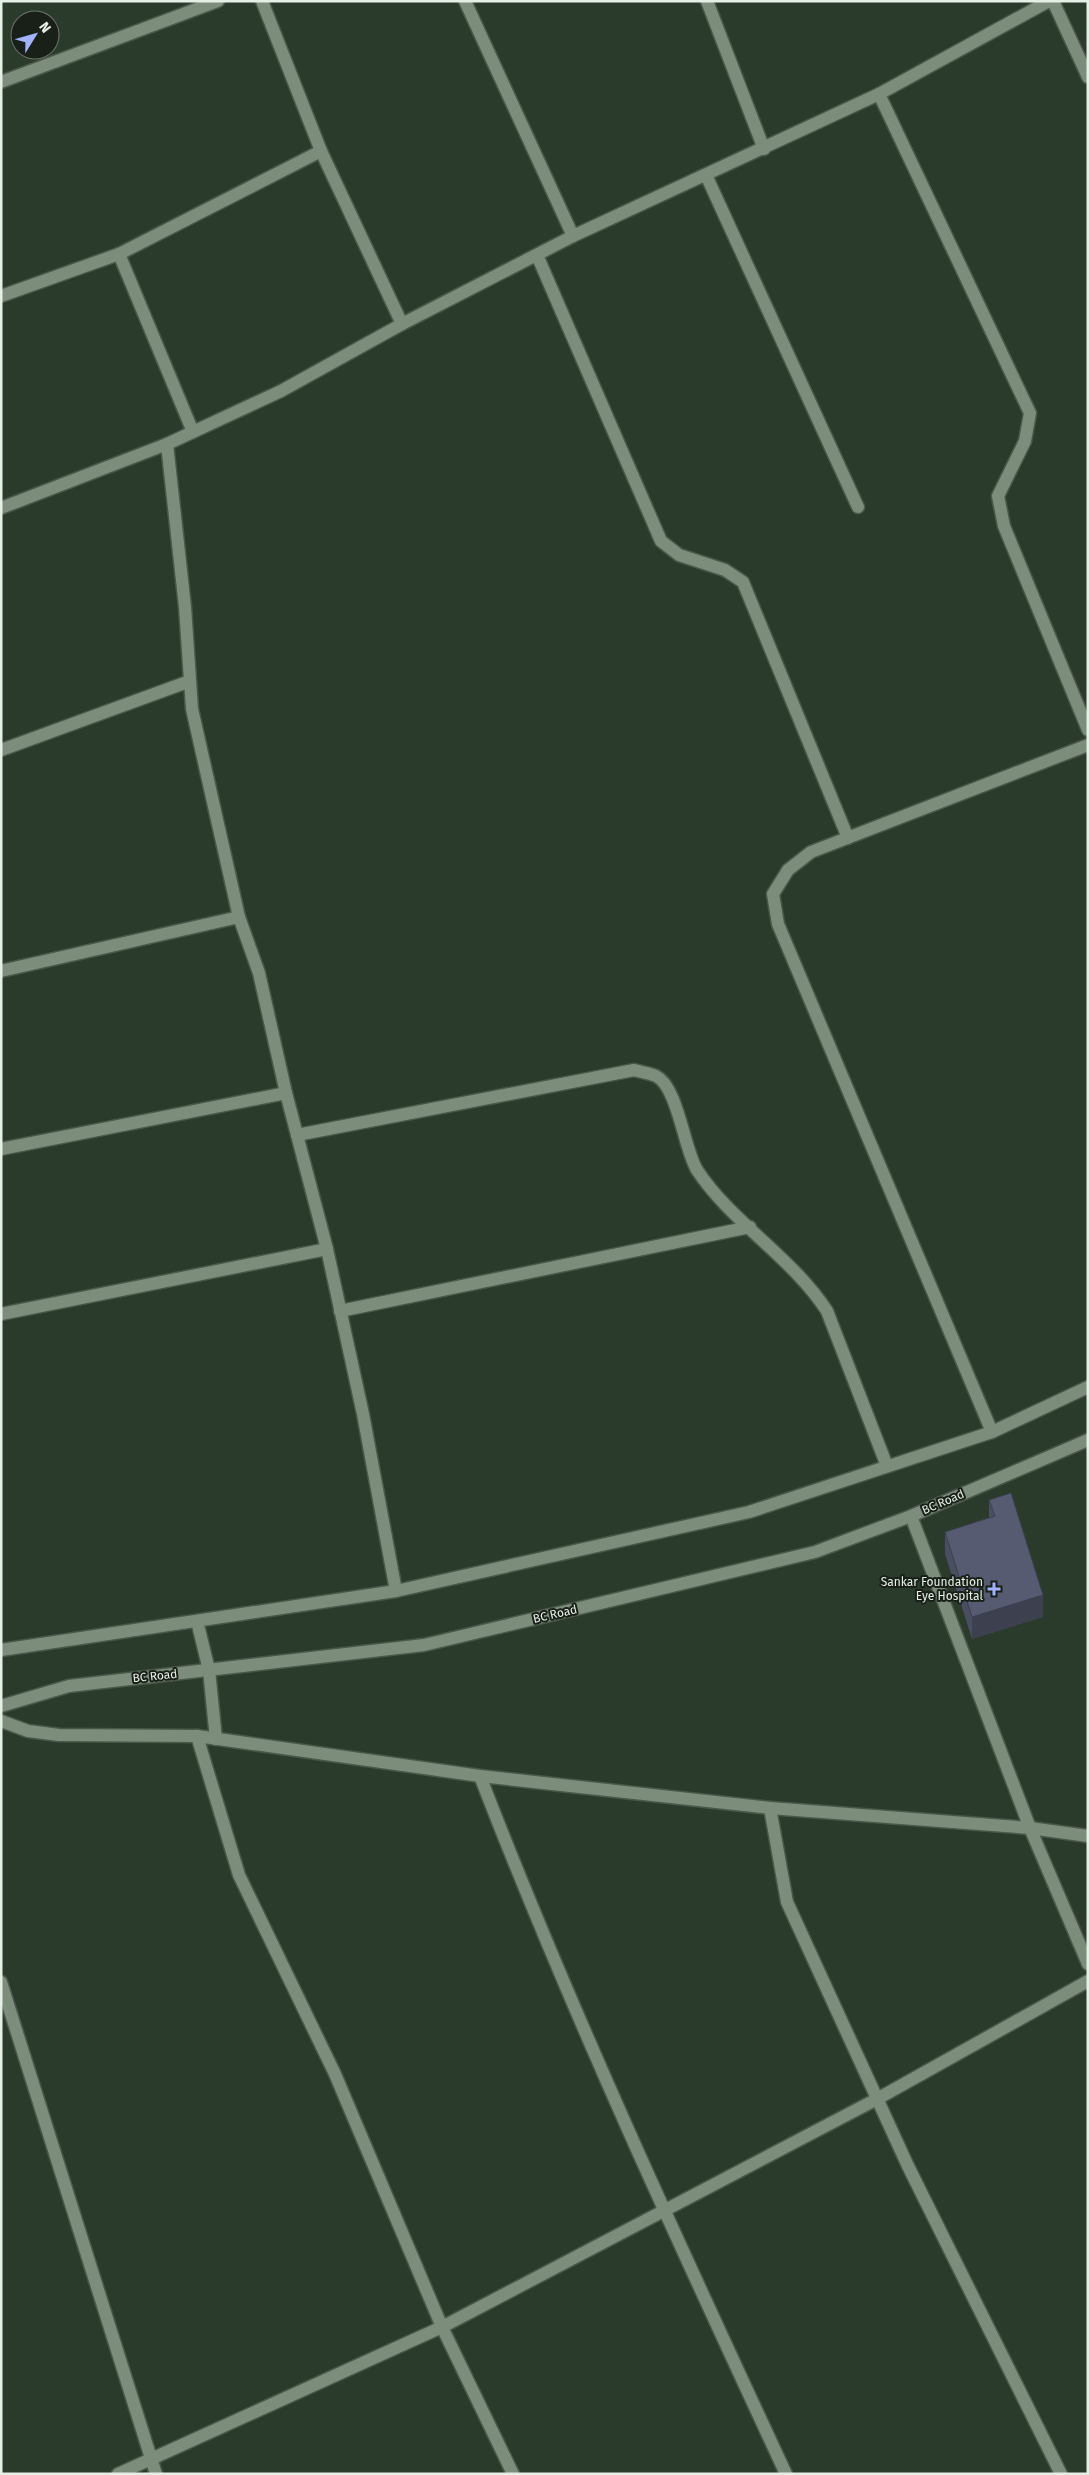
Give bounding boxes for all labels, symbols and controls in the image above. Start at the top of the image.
north arrow [10,10,60,60]
text: N [35,19,55,36]
street label: BC Road [920,1487,966,1517]
place label: Sankar Foundation Eye Hospital [881,1575,983,1603]
marker: Sankar Foundation Eye Hospital [987,1582,1001,1596]
street label: BC Road [532,1602,578,1626]
street label: BC Road [132,1667,178,1685]

